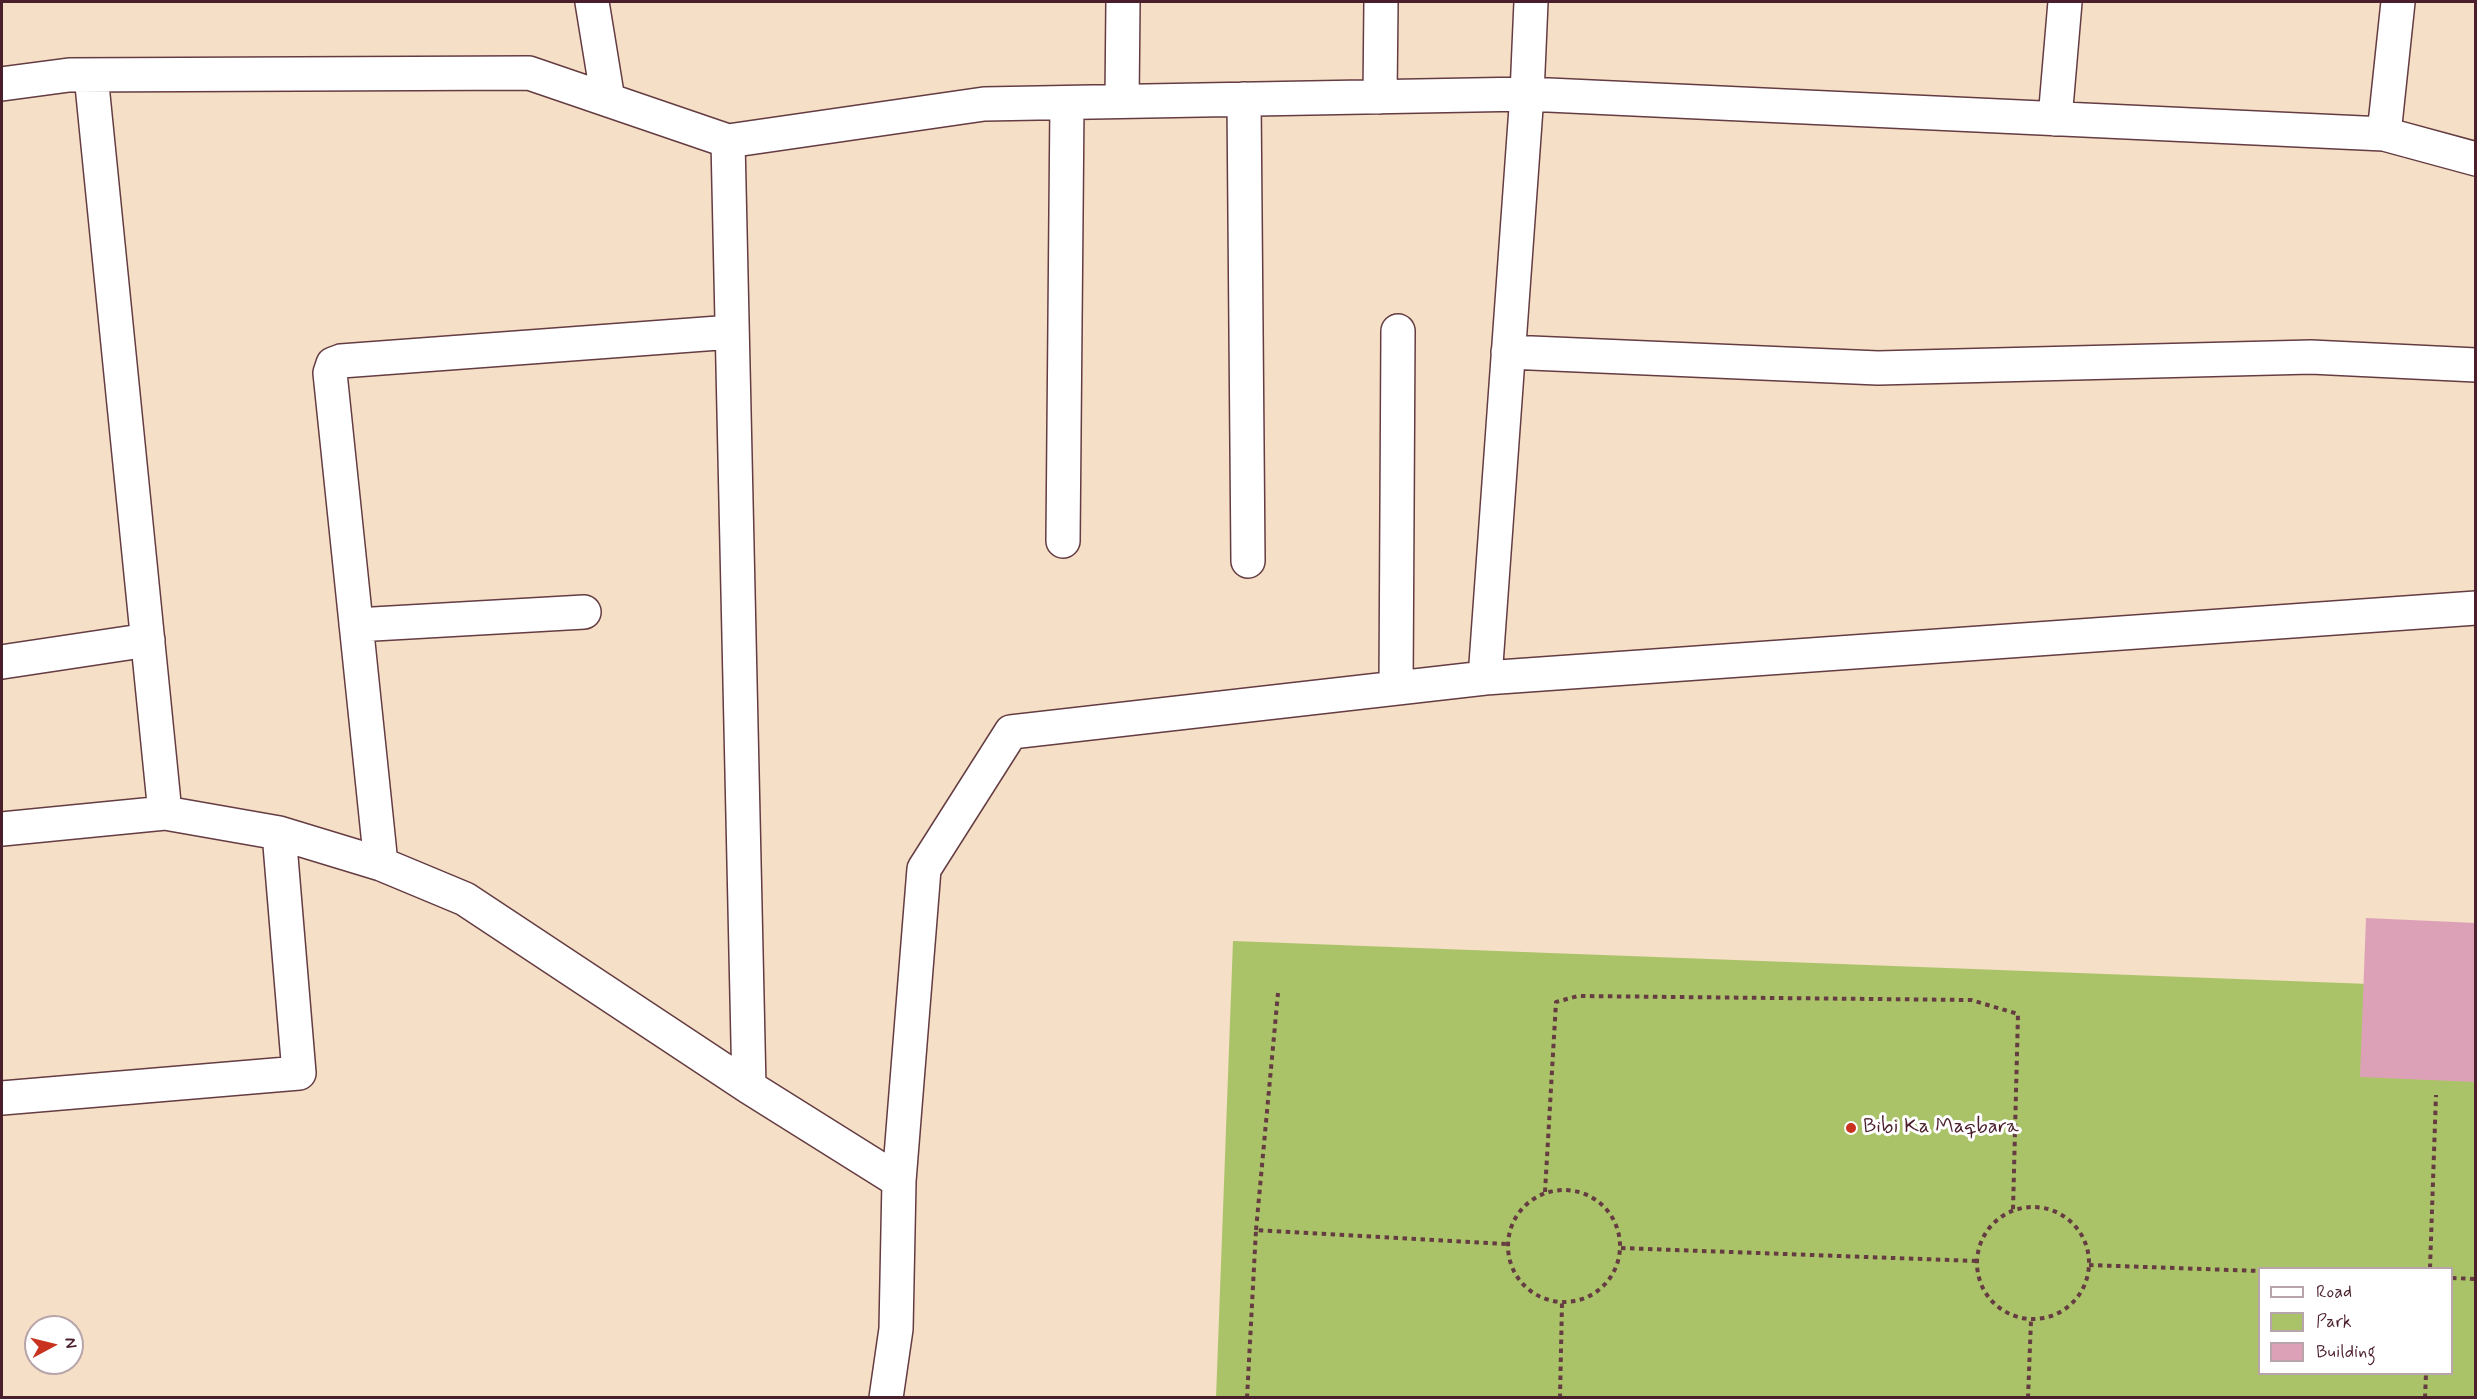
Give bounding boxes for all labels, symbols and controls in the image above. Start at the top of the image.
place label: Bibi Ka Maqbara [1863,1115,2019,1141]
marker: Bibi Ka Maqbara [1844,1121,1858,1135]
legend [2258,1267,2453,1375]
text: Road [2316,1280,2352,1304]
text: Park [2316,1310,2352,1334]
north arrow [24,1315,84,1375]
text: N [59,1336,81,1350]
text: Building [2316,1340,2376,1364]

